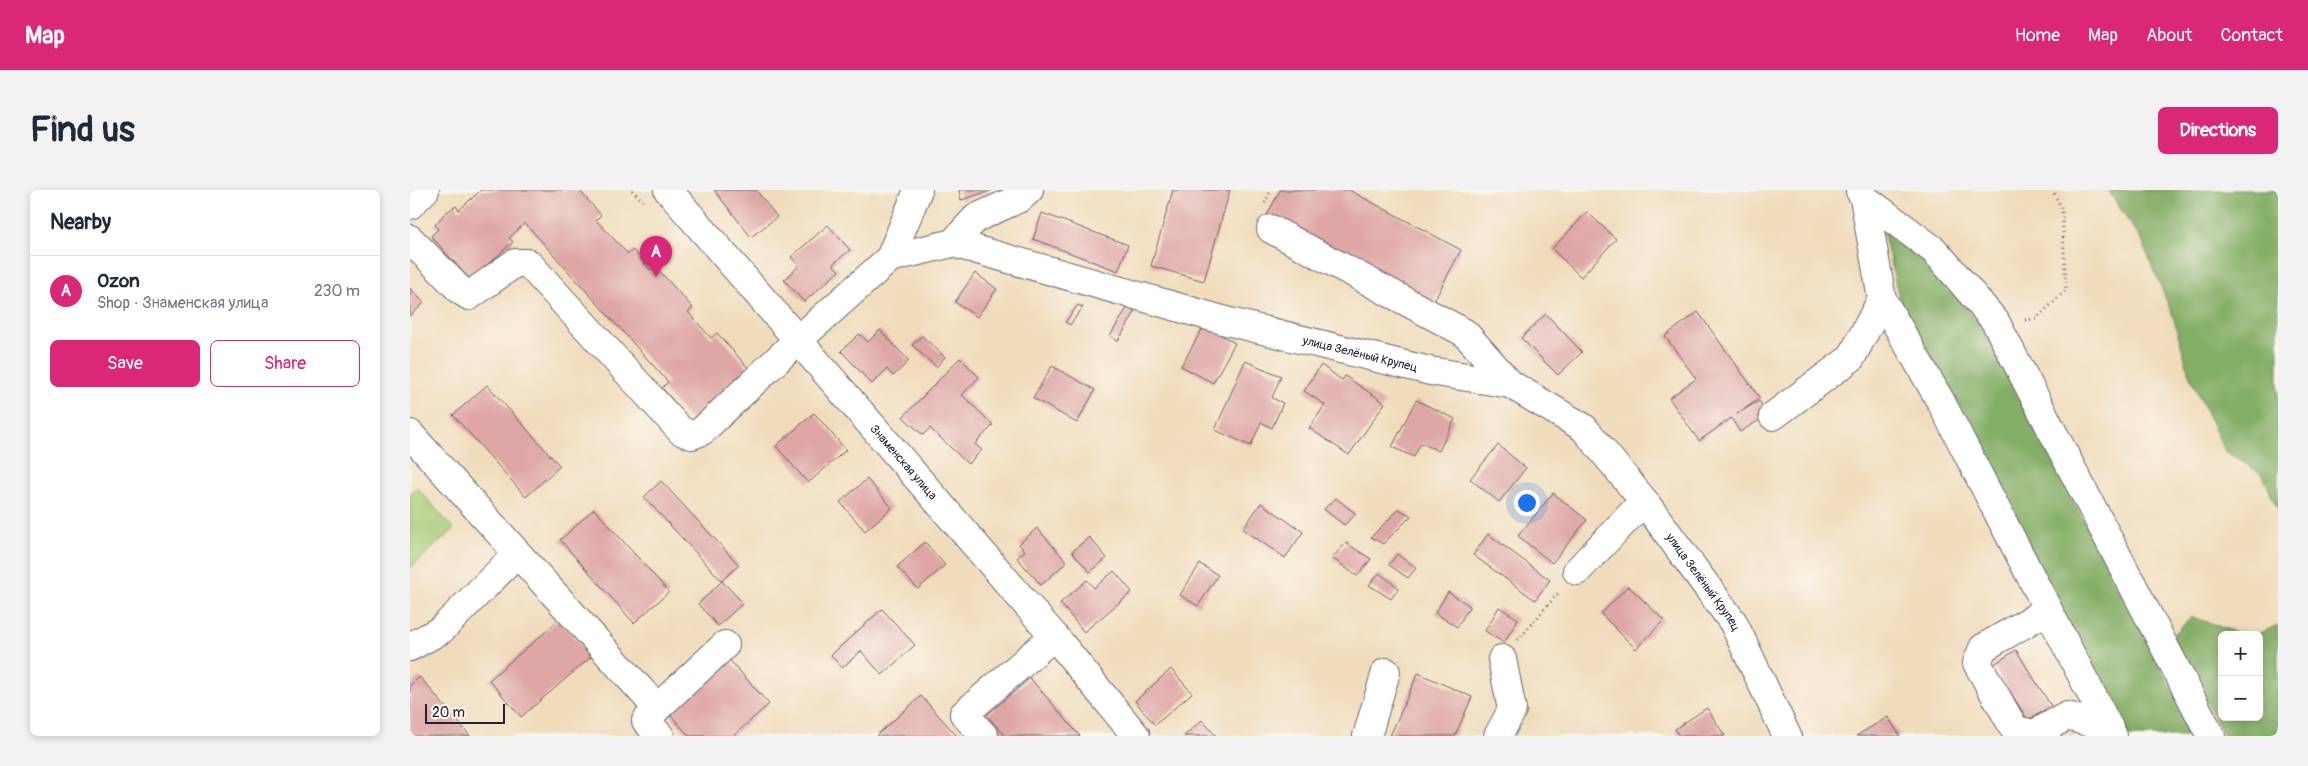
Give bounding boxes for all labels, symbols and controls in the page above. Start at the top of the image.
text: Map [25,21,65,50]
text: Home [2015,24,2060,47]
text: Map [2088,24,2118,47]
text: About [2146,24,2192,47]
text: Contact [2220,24,2283,47]
button: Directions [2158,107,2278,154]
text: Find us [30,108,135,152]
text: Nearby [50,209,111,236]
pin: A [640,236,672,277]
text: Ozon [97,269,140,293]
text: A [61,281,71,301]
text: 230 m [314,281,360,301]
text: Shop · Знаменская улица [97,293,268,313]
street label: улица Зелёный Крупец [1300,333,1420,376]
button: Save [50,340,200,387]
button: Share [210,340,360,387]
street label: Знаменская улица [867,422,940,504]
your location [1514,490,1540,516]
street label: улица Зелёный Крупец [1662,530,1743,634]
map controls [2218,631,2263,721]
button: + [2218,631,2263,676]
button: − [2218,676,2263,721]
scale bar [425,701,505,724]
text: 20 m [432,704,465,721]

